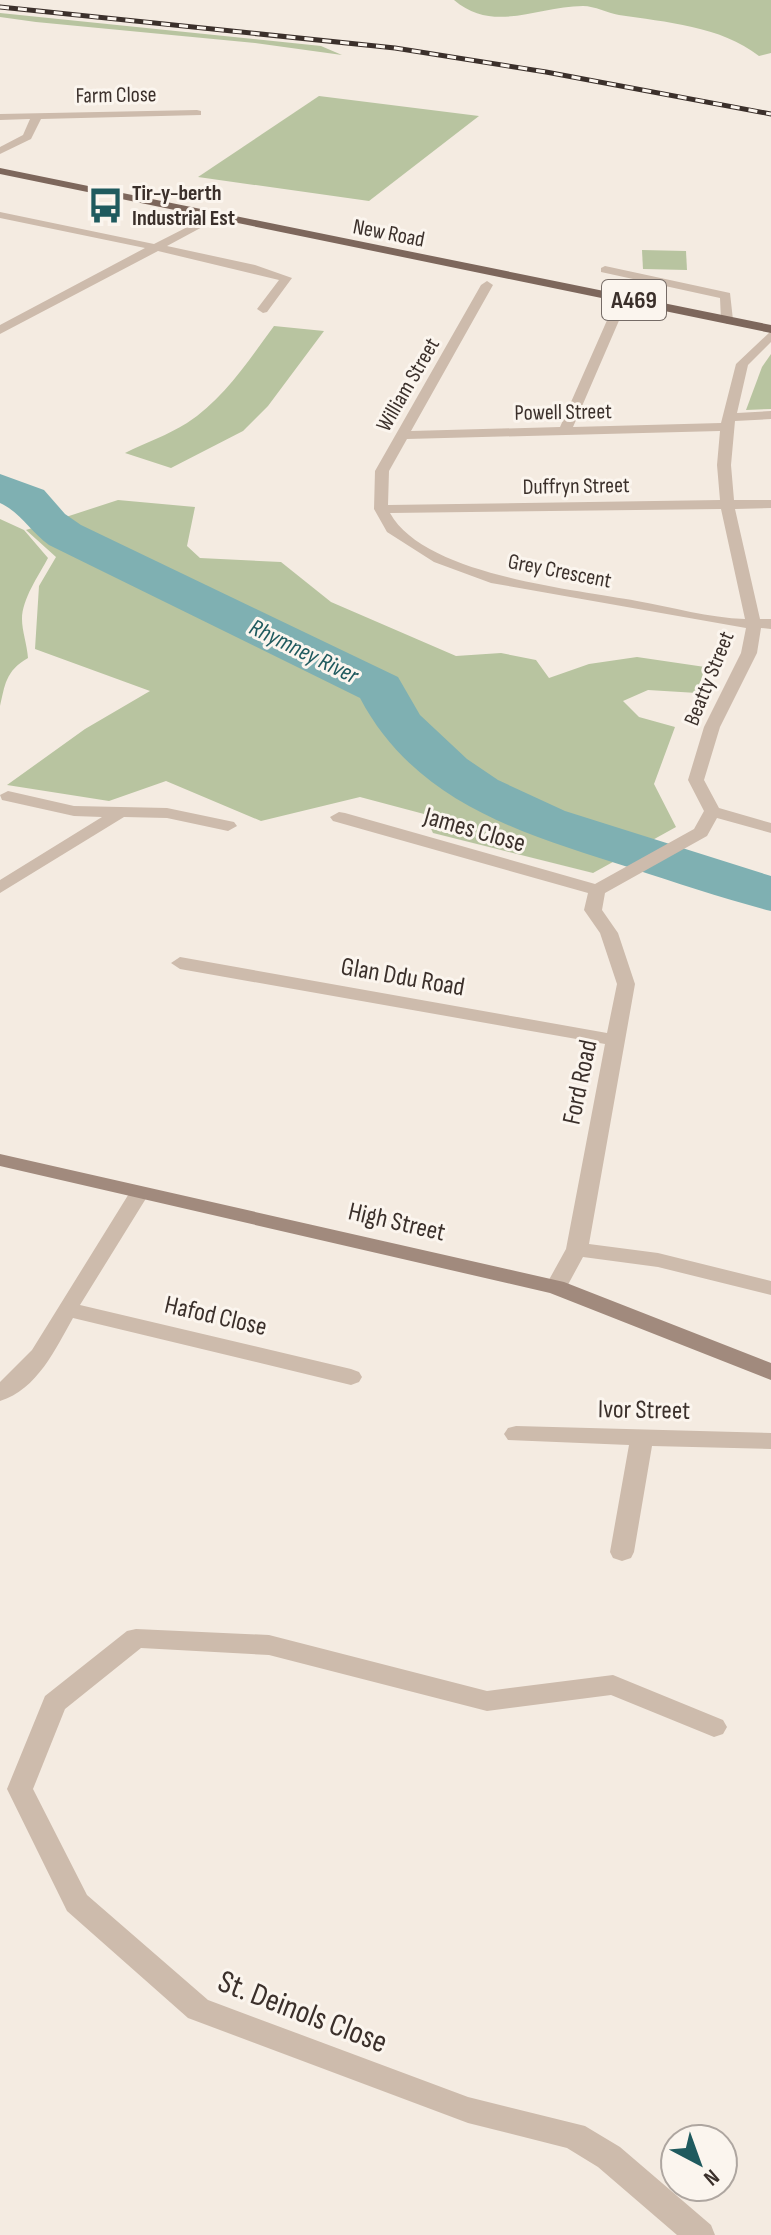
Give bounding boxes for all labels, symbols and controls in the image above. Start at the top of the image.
street label: Farm Close [75,81,157,110]
place label: Tir-y-berth Industrial Est [132,180,235,232]
bus stop icon: Tir-y-berth Industrial Est [87,186,125,224]
street label: New Road [351,213,427,254]
road number: A469 [602,280,666,320]
street label: William Street [371,333,446,436]
street label: Powell Street [514,398,612,427]
street label: Duffryn Street [522,472,630,501]
street label: Grey Crescent [506,548,614,595]
water label: Rhymney River [245,613,364,691]
street label: Beatty Street [678,627,741,730]
street label: James Close [419,801,529,860]
street label: Glan Ddu Road [338,951,467,1004]
street label: Ford Road [556,1037,605,1127]
street label: High Street [345,1196,448,1249]
street label: Hafod Close [162,1290,270,1343]
street label: Ivor Street [598,1394,690,1427]
street label: St. Deinols Close [212,1962,393,2063]
north arrow [659,2123,739,2203]
text: N [698,2163,724,2191]

